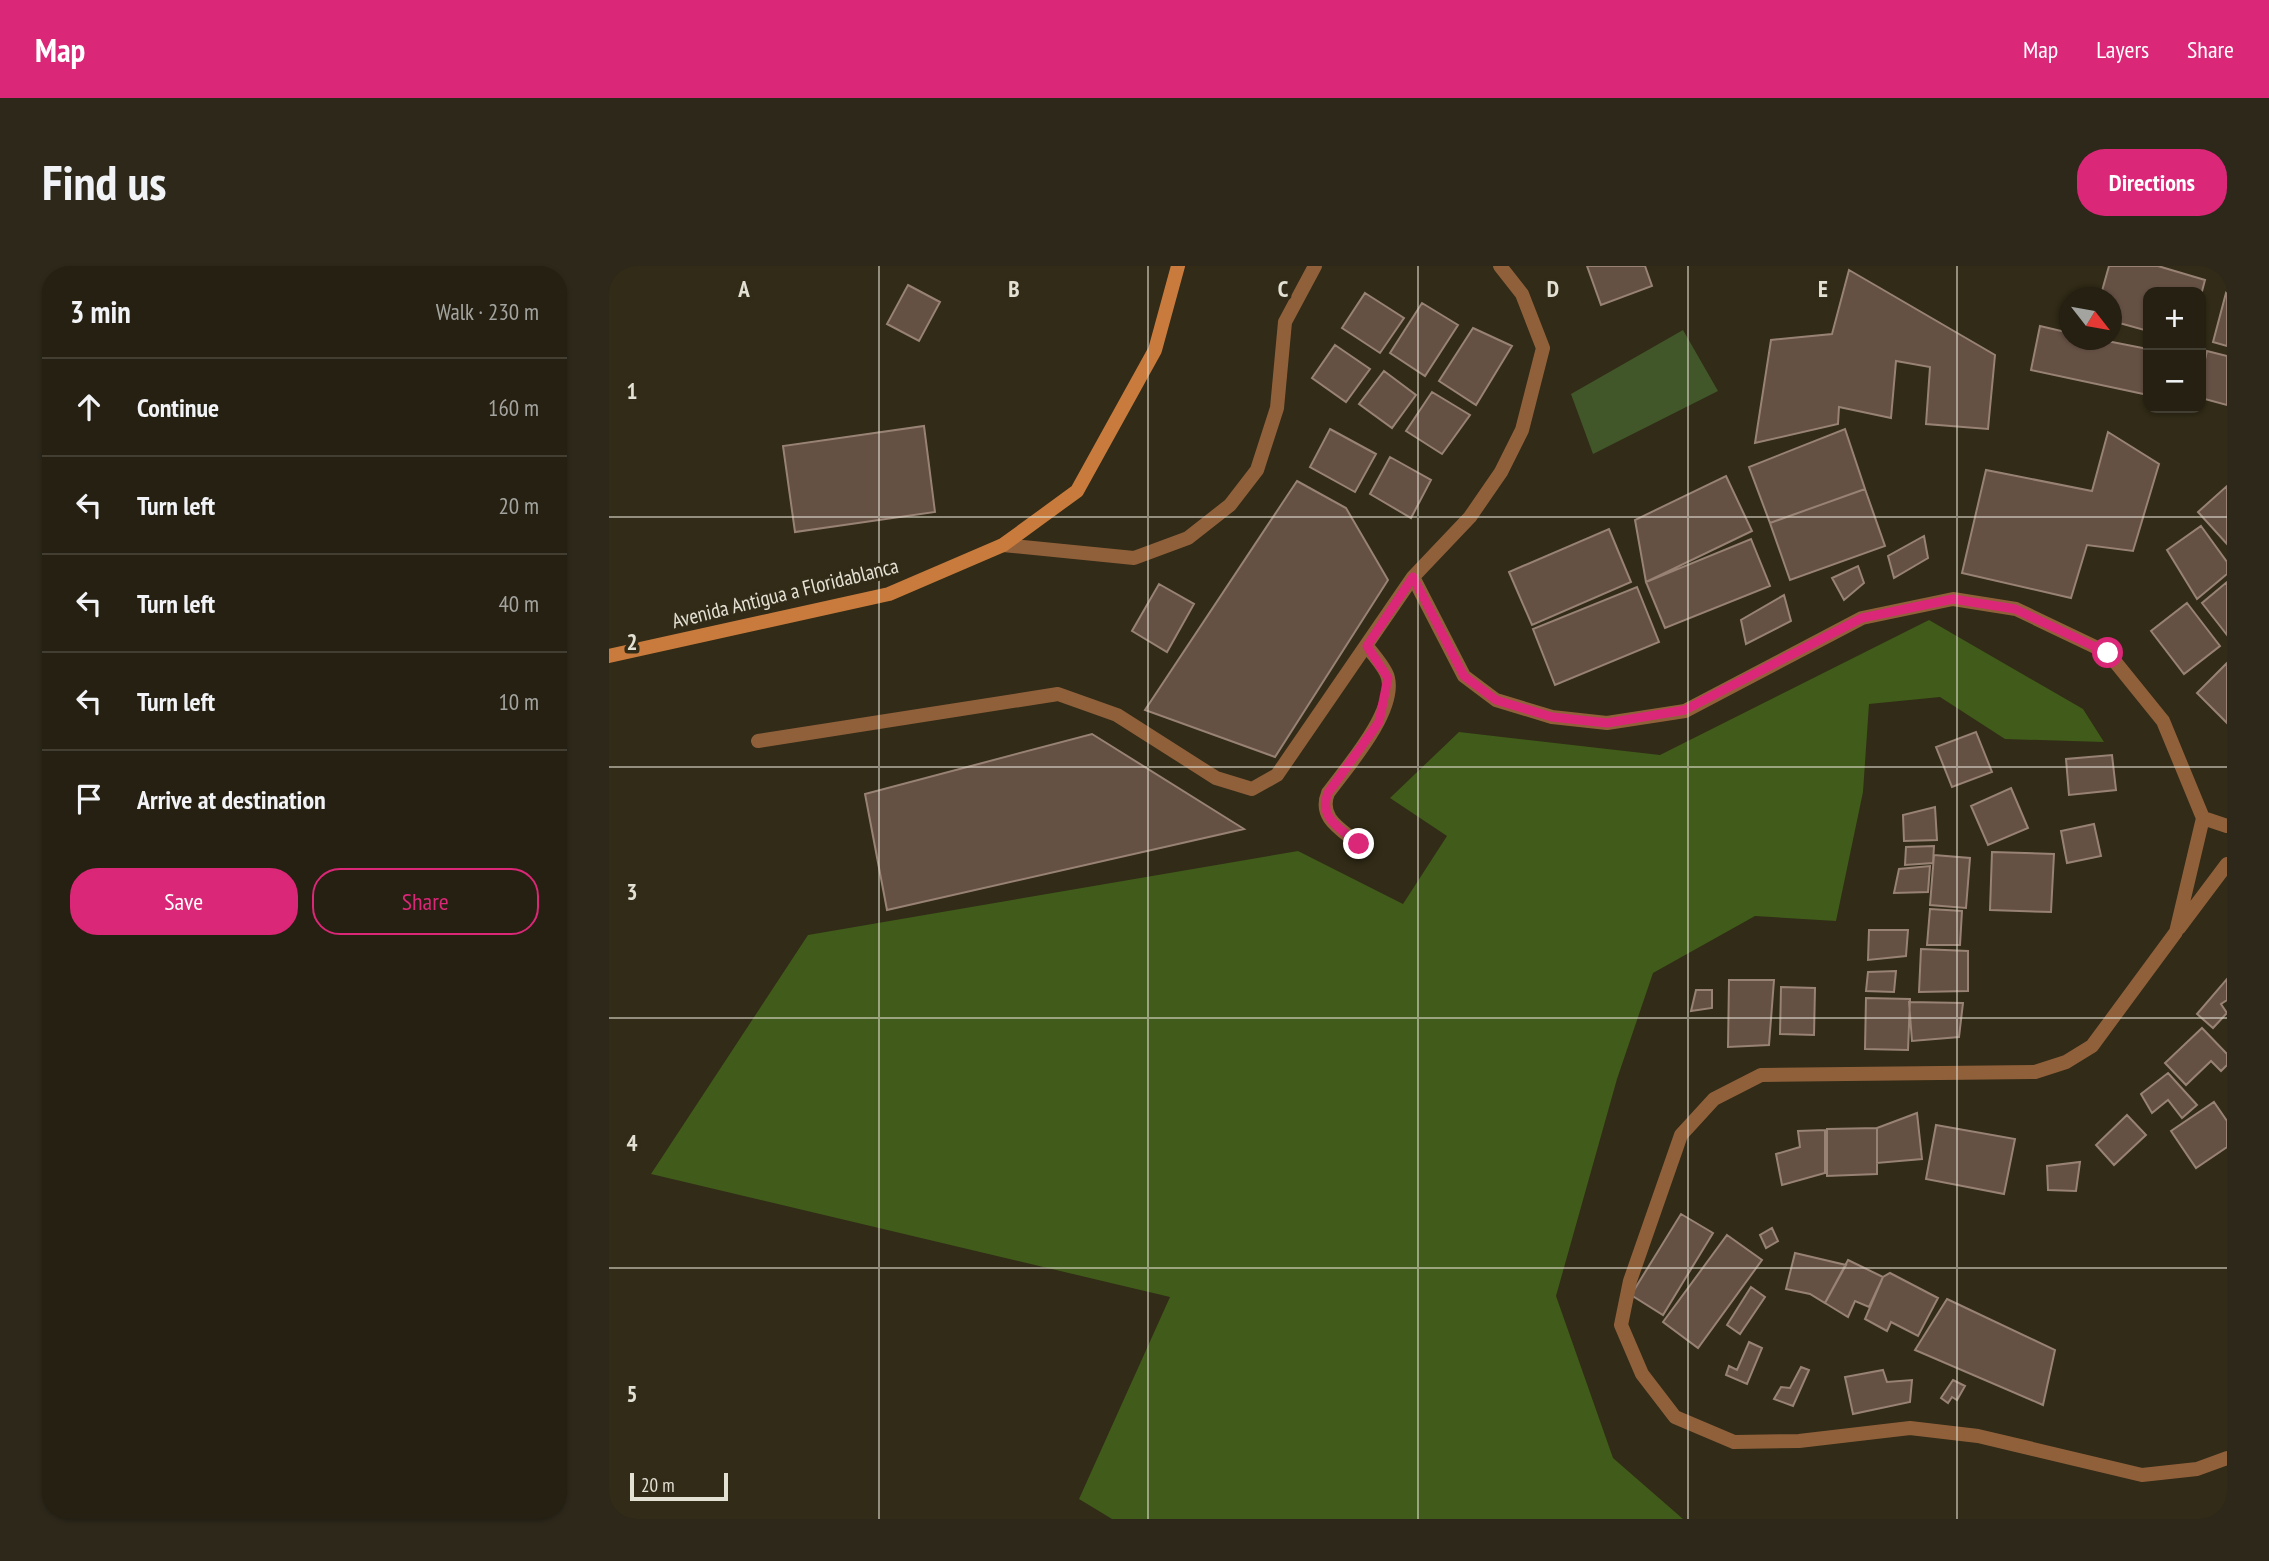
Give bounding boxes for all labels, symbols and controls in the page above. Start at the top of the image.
text: Map [35,28,85,71]
text: Map [2023,34,2058,65]
text: Layers [2096,34,2149,65]
text: Share [2187,34,2234,65]
button: Directions [2077,149,2227,216]
text: Find us [42,150,166,214]
text: A [737,274,750,303]
text: B [1008,274,1020,303]
text: C [1278,274,1289,303]
text: D [1547,274,1559,303]
text: E [1818,274,1828,303]
north arrow [2059,287,2122,350]
map controls [2143,287,2206,413]
button: + [2143,287,2206,350]
text: 3 min [70,292,131,331]
text: Walk · 230 m [436,297,539,326]
button: − [2143,350,2206,413]
text: 1 [627,376,638,405]
icon: ahead [70,388,108,426]
text: Continue [137,391,219,424]
text: 160 m [488,393,539,422]
icon: left [70,486,108,524]
text: Turn left [137,489,215,522]
text: 20 m [498,491,539,520]
street label: Avenida Antigua a Floridablanca [669,552,901,634]
icon: left [70,584,108,622]
text: Turn left [137,587,215,620]
text: 40 m [498,589,539,618]
text: 2 [627,627,638,656]
route start [2092,637,2123,668]
icon: left [70,682,108,720]
text: Turn left [137,685,215,718]
text: 10 m [498,687,539,716]
icon: arrive [70,780,108,818]
text: Arrive at destination [137,783,326,816]
route end [1343,828,1374,859]
button: Save [70,868,298,935]
button: Share [312,868,539,935]
text: 3 [627,877,638,906]
text: 4 [627,1128,638,1157]
text: 5 [627,1379,638,1408]
scale bar [630,1470,728,1502]
text: 20 m [641,1473,675,1497]

